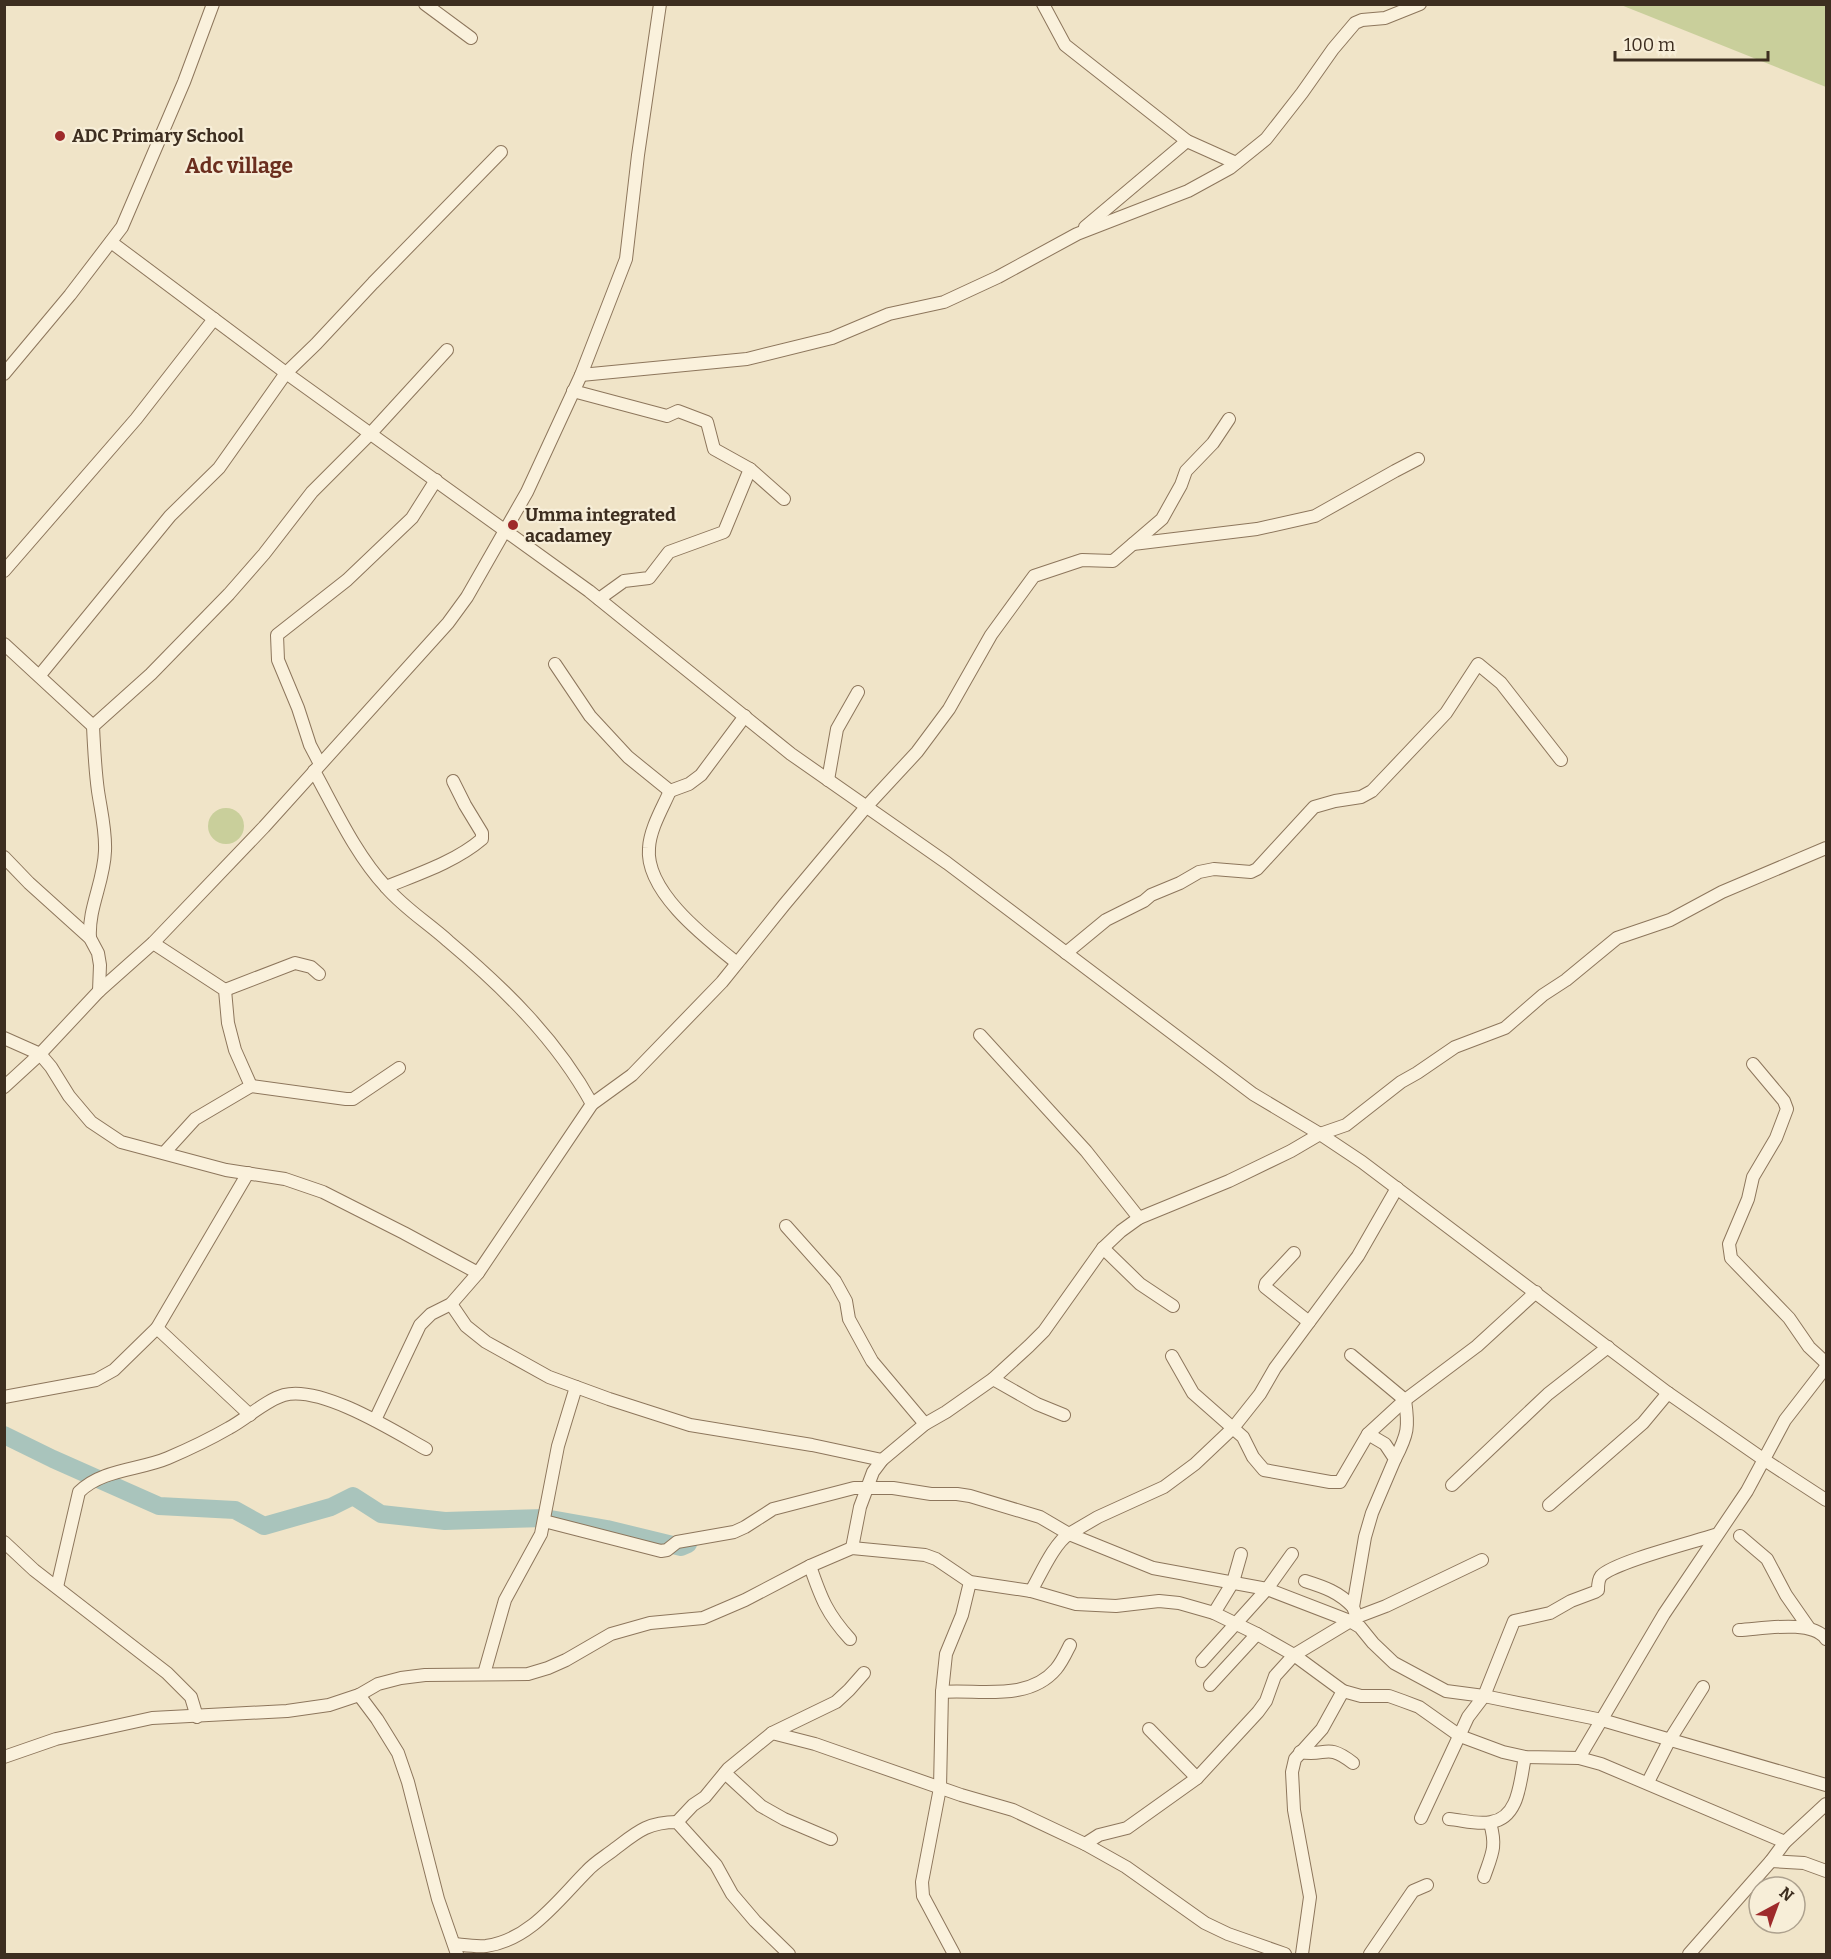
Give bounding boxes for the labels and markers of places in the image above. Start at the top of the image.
place label: ADC Primary School [72,125,244,147]
marker: ADC Primary School [53,129,67,143]
place label: Umma integrated acadamey [525,504,676,547]
marker: Umma integrated acadamey [506,518,520,532]

